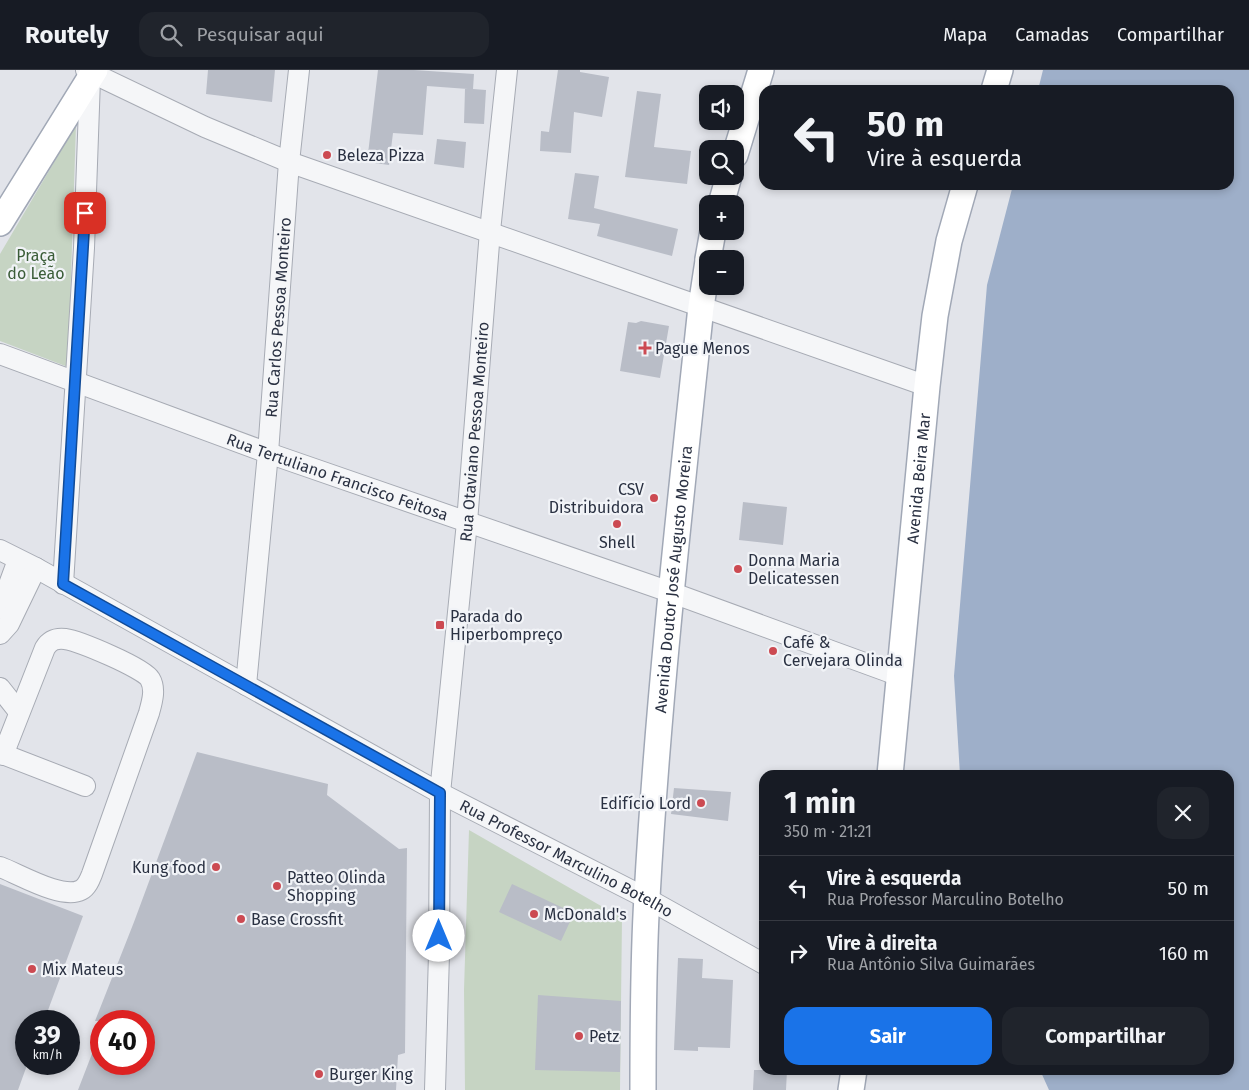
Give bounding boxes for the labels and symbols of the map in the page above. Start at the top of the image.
place label: Beleza Pizza [337,146,425,165]
marker: Beleza Pizza [321,149,333,161]
pin [64,192,106,234]
street label: Rua Carlos Pessoa Monteiro [261,216,294,418]
park label: Praça do Leão [7,246,65,283]
street label: Rua Otaviano Pessoa Monteiro [456,321,492,543]
place label: Pague Menos [655,339,750,358]
marker: Pague Menos [639,342,651,354]
street label: Avenida Beira Mar [903,411,934,544]
street label: Rua Tertuliano Francisco Feitosa [224,429,451,524]
street label: Avenida Doutor José Augusto Moreira [651,444,696,714]
place label: CSV Distribuidora [549,480,644,517]
marker: CSV Distribuidora [648,492,660,504]
marker: Shell [611,518,623,530]
place label: Shell [599,533,635,552]
place label: Donna Maria Delicatessen [748,551,840,588]
marker: Donna Maria Delicatessen [732,563,744,575]
place label: Parada do Hiperbompreço [450,607,563,645]
marker: Parada do Hiperbompreço [434,619,446,631]
place label: Café & Cervejara Olinda [783,633,903,670]
marker: Café & Cervejara Olinda [767,645,779,657]
place label: Edifício Lord [600,794,691,813]
street label: Rua Professor Marculino Botelho [457,795,677,921]
marker: Edifício Lord [695,797,707,809]
place label: Kung food [132,858,206,877]
marker: Kung food [210,861,222,873]
place label: Patteo Olinda Shopping [287,868,386,905]
marker: Patteo Olinda Shopping [271,880,283,892]
place label: McDonald's [544,905,627,924]
marker: McDonald's [528,908,540,920]
position arrow [412,909,464,961]
place label: Base Crossfit [251,910,343,929]
marker: Base Crossfit [235,913,247,925]
place label: Mix Mateus [42,960,123,979]
marker: Mix Mateus [26,963,38,975]
speed limit sign: 40 [90,1010,155,1075]
place label: Petz [589,1027,619,1046]
marker: Petz [573,1030,585,1042]
place label: Burger King [329,1065,413,1084]
marker: Burger King [313,1068,325,1080]

